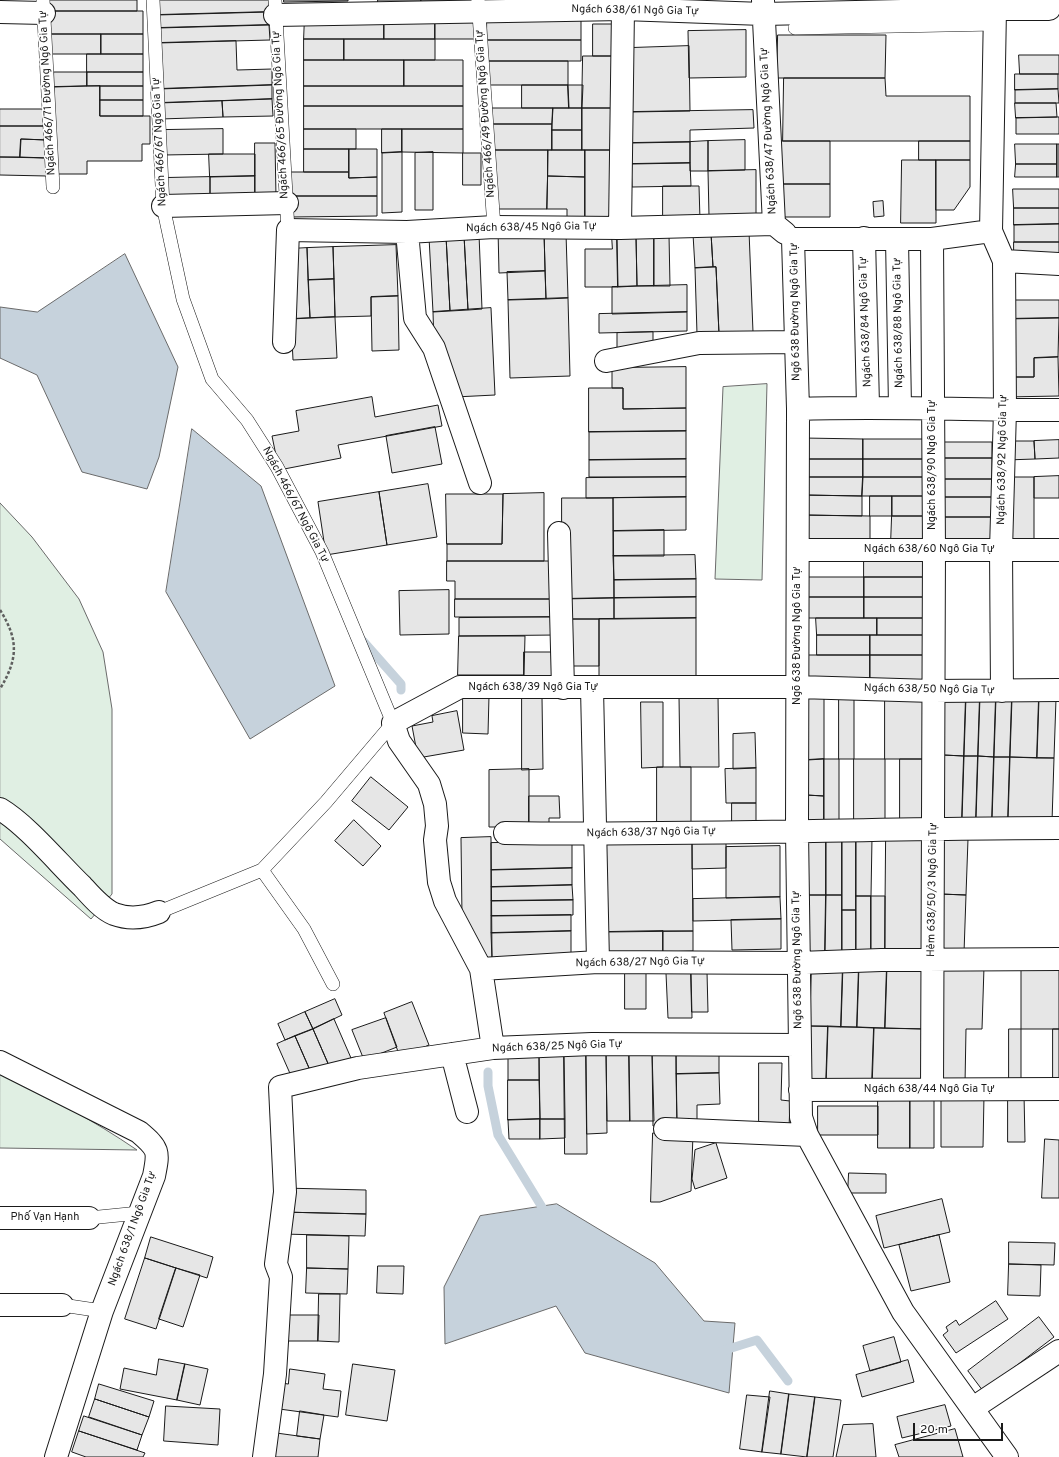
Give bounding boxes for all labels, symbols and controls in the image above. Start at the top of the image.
street label: Ngách 638/61 Ngô Gia Tự [571,3,699,19]
street label: Ngách 466/71 Đường Ngô Gia Tự [37,10,59,176]
street label: Ngách 466/49 Đường Ngô Gia Tự [474,30,498,198]
street label: Ngách 466/65 Đường Ngô Gia Tự [270,31,292,199]
street label: Ngách 638/47 Đường Ngô Gia Tự [758,47,780,215]
street label: Ngách 466/67 Ngô Gia Tự [150,77,170,207]
street label: Ngách 638/45 Ngô Gia Tự [466,220,596,236]
street label: Ngõ 638 Đường Ngô Gia Tự [788,243,804,381]
street label: Ngách 638/84 Ngô Gia Tự [857,257,875,387]
street label: Ngách 638/88 Ngô Gia Tự [891,258,907,388]
street label: Ngách 638/92 Ngô Gia Tự [995,395,1011,525]
street label: Ngách 638/90 Ngô Gia Tự [926,400,940,530]
street label: Ngách 466/67 Ngô Gia Tự [259,445,331,565]
street label: Ngách 638/60 Ngô Gia Tự [864,543,994,557]
street label: Ngõ 638 Đường Ngô Gia Tự [791,567,805,705]
street label: Ngách 638/39 Ngô Gia Tự [468,681,598,695]
street label: Ngách 638/50 Ngô Gia Tự [864,682,994,698]
street label: Hẻm 638/50/3 Ngô Gia Tự [925,823,941,957]
street label: Ngách 638/37 Ngô Gia Tự [586,825,716,841]
street label: Ngõ 638 Đường Ngô Gia Tự [790,891,806,1029]
street label: Ngách 638/27 Ngô Gia Tự [575,955,705,971]
street label: Ngách 638/25 Ngô Gia Tự [492,1038,622,1056]
street label: Ngách 638/44 Ngô Gia Tự [864,1083,994,1097]
street label: Ngách 638/1 Ngô Gia Tự [106,1170,160,1288]
street label: Phố Vạn Hạnh [11,1211,79,1225]
scale bar [915,1415,1005,1441]
text: 20 m [920,1422,948,1438]

